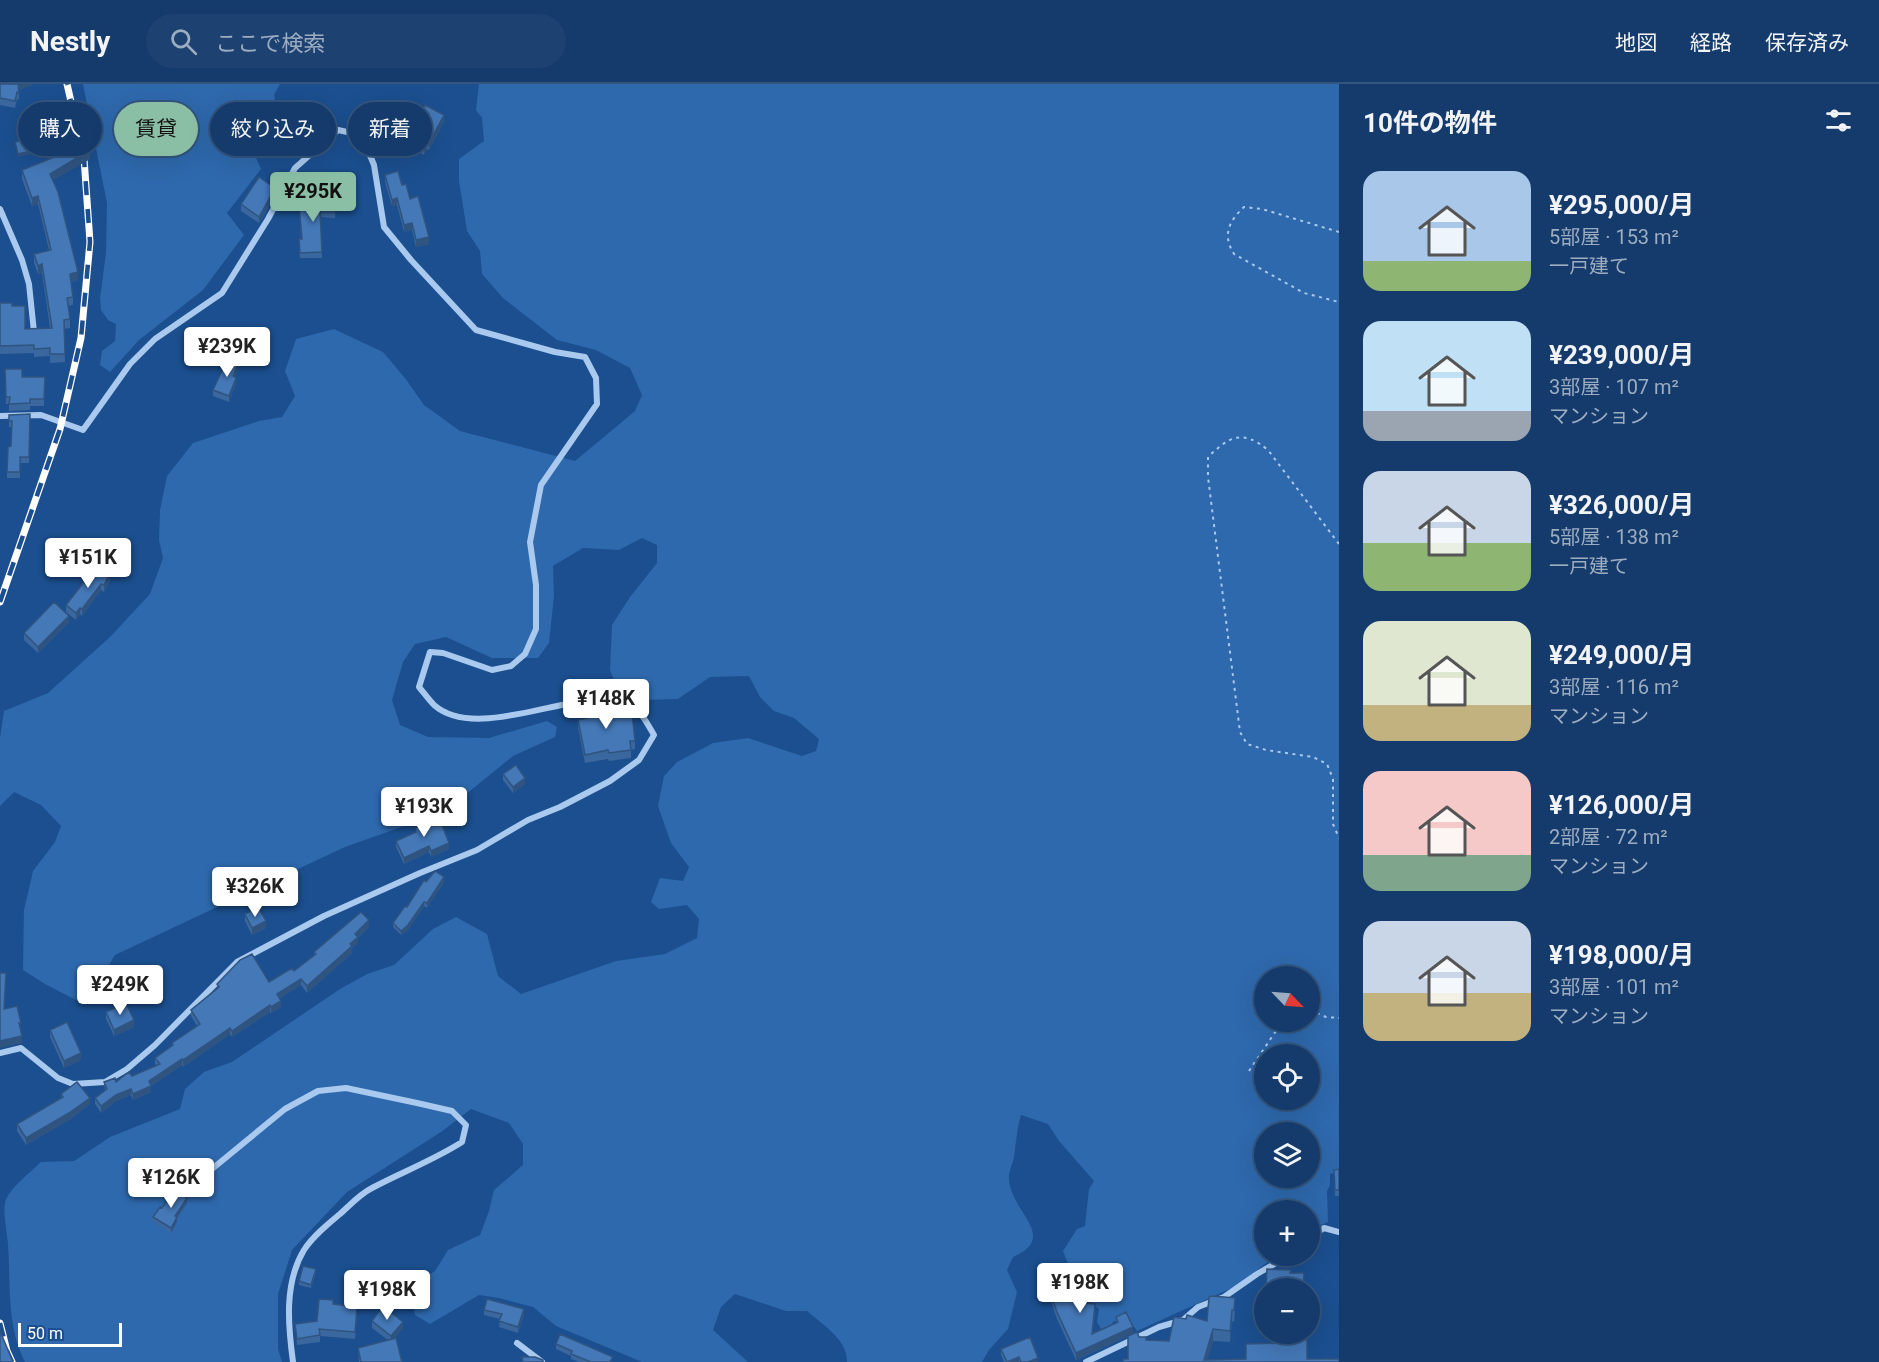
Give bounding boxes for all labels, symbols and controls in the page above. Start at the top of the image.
search box [146,14,566,68]
text: Nestly [30,25,110,58]
icon: search [167,25,200,58]
text: ここで検索 [215,31,325,56]
text: 地図 [1615,31,1657,55]
text: 経路 [1690,31,1732,55]
text: 保存済み [1765,31,1849,55]
chip: 購入 [18,102,102,156]
chip: 賃貸 [114,102,198,156]
chip: 絞り込み [210,102,336,156]
chip: 新着 [348,102,432,156]
icon: filters [1822,104,1855,137]
text: 10件の物件 [1363,108,1497,138]
pin: ¥295K [271,172,355,223]
text: ¥295K [284,179,342,203]
text: ¥295,000/月 [1549,190,1695,220]
icon: home [1411,195,1483,267]
text: 5部屋 · 153 m² [1549,225,1679,249]
text: 一戸建て [1549,254,1629,278]
pin: ¥239K [185,327,269,378]
text: ¥239K [198,334,256,358]
text: ¥239,000/月 [1549,340,1695,370]
icon: home [1411,345,1483,417]
text: 3部屋 · 107 m² [1549,375,1679,399]
text: マンション [1549,404,1649,428]
text: ¥326,000/月 [1549,490,1695,520]
icon: home [1411,495,1483,567]
text: 5部屋 · 138 m² [1549,525,1679,549]
pin: ¥151K [46,538,130,589]
text: ¥151K [59,545,117,569]
text: 一戸建て [1549,554,1629,578]
text: ¥249,000/月 [1549,640,1695,670]
icon: home [1411,645,1483,717]
text: 3部屋 · 116 m² [1549,675,1679,699]
pin: ¥148K [564,679,648,730]
text: ¥148K [577,686,635,710]
text: マンション [1549,704,1649,728]
pin: ¥193K [382,787,466,838]
text: ¥126,000/月 [1549,790,1695,820]
text: ¥193K [395,794,453,818]
icon: home [1411,795,1483,867]
text: 2部屋 · 72 m² [1549,825,1668,849]
text: マンション [1549,854,1649,878]
pin: ¥326K [213,867,297,918]
text: ¥326K [226,874,284,898]
text: ¥198,000/月 [1549,940,1695,970]
icon: home [1411,945,1483,1017]
pin: ¥249K [78,965,162,1016]
north arrow [1254,966,1320,1032]
map controls [1254,966,1320,1344]
text: ¥249K [91,972,149,996]
text: 3部屋 · 101 m² [1549,975,1679,999]
text: マンション [1549,1004,1649,1028]
button: locate [1254,1044,1320,1110]
button: layers [1254,1122,1320,1188]
pin: ¥126K [129,1158,213,1209]
text: ¥126K [142,1165,200,1189]
button: + [1254,1200,1320,1266]
pin: ¥198K [1038,1263,1122,1314]
pin: ¥198K [345,1270,429,1321]
text: ¥198K [1051,1270,1109,1294]
text: ¥198K [358,1277,416,1301]
button: − [1254,1278,1320,1344]
scale bar [18,1320,122,1348]
text: 50 m [27,1324,63,1343]

